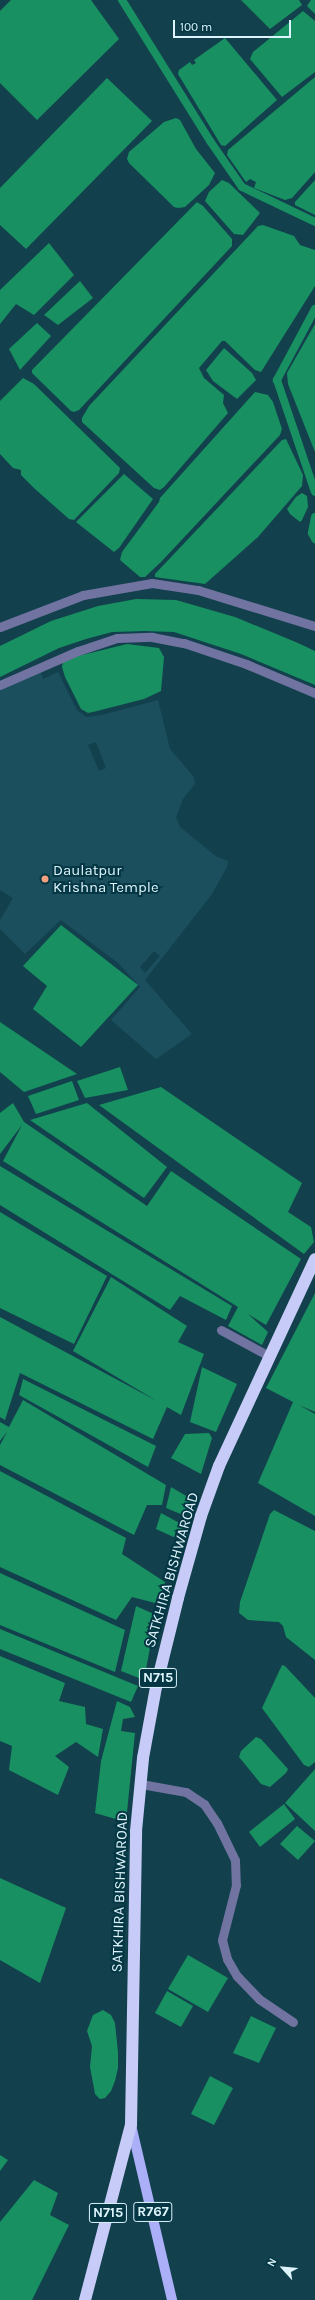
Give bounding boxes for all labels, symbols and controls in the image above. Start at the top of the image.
scale bar [175,12,293,38]
text: 100 m [180,20,212,34]
place label: Daulatpur Krishna Temple [53,861,159,896]
marker: Daulatpur Krishna Temple [40,874,50,884]
street label: SATKHIRA BISHWAROAD [141,1490,203,1650]
road number: N715 [138,1666,178,1690]
street label: SATKHIRA BISHWAROAD [108,1811,132,1973]
road number: R767 [133,2200,173,2224]
road number: N715 [88,2201,128,2225]
north arrow [263,2248,303,2288]
text: N [264,2256,279,2269]

